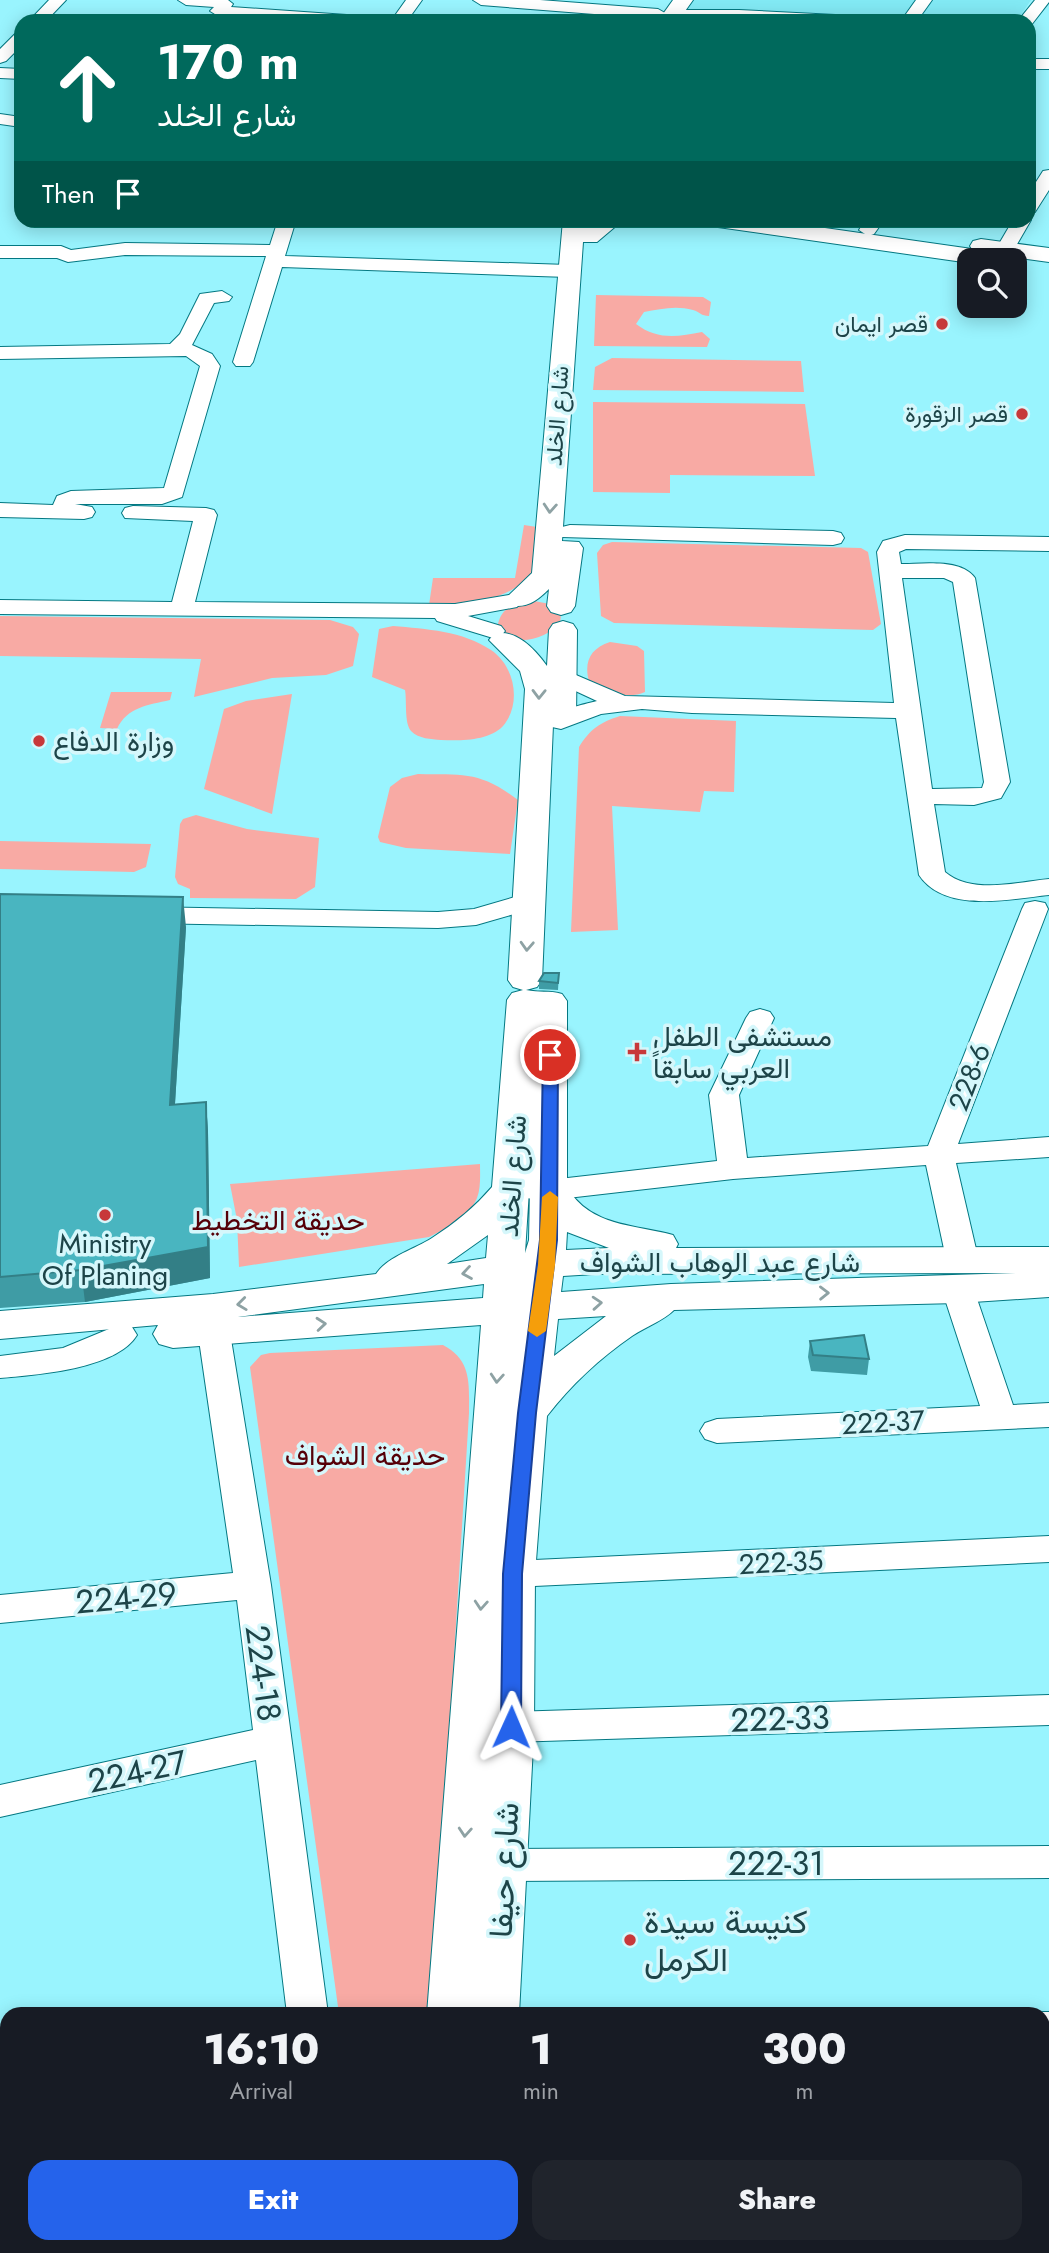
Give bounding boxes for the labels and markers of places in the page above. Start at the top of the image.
place label: قصر ايمان [835,307,928,341]
marker: قصر ايمان [934,316,950,332]
place label: قصر الزقورة [905,397,1008,431]
marker: قصر الزقورة [1014,406,1030,422]
place label: وزارة الدفاع [53,721,174,762]
marker: وزارة الدفاع [31,733,47,749]
place label: مستشفى الطفل العربي سابقاً [652,1016,832,1091]
pin [520,1025,580,1085]
marker: مستشفى الطفل العربي سابقاً [627,1042,647,1062]
marker: Ministry Of Planing [97,1207,113,1223]
place label: Ministry Of Planing [42,1223,168,1296]
place label: كنيسة سيدة الكرمل [644,1898,808,1983]
marker: كنيسة سيدة الكرمل [622,1932,638,1948]

